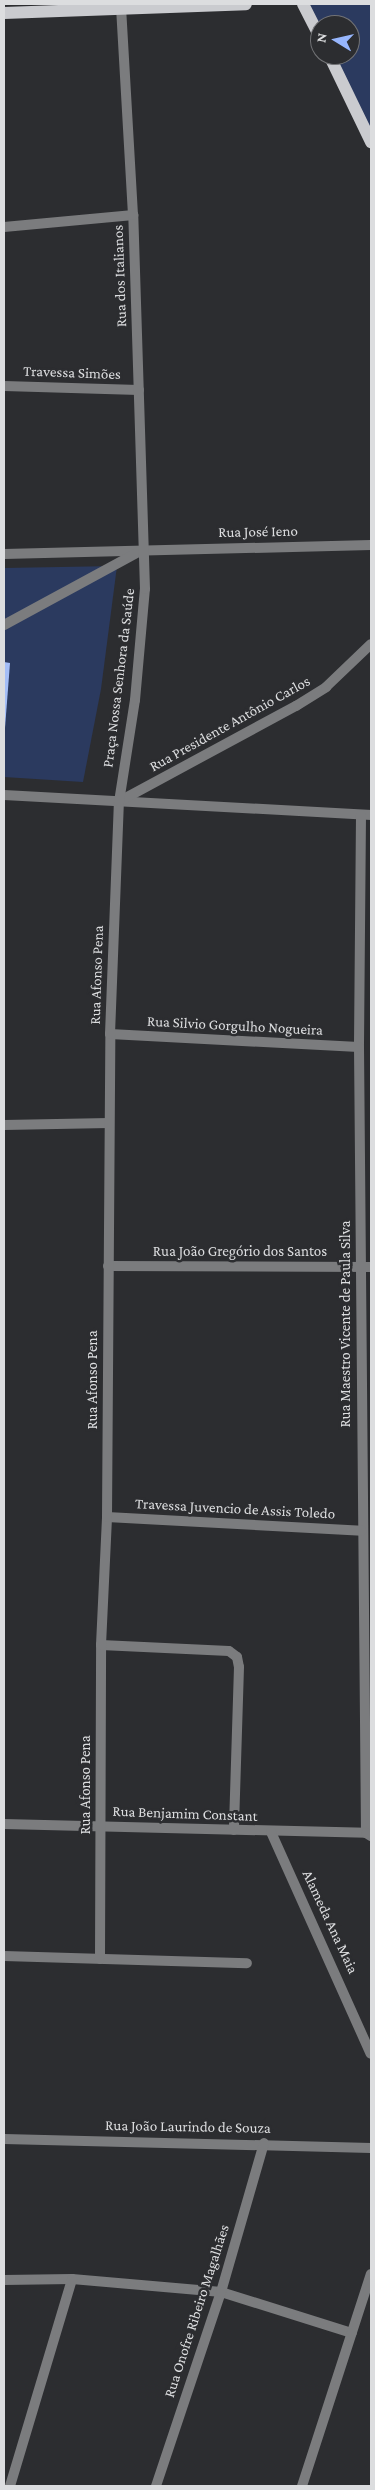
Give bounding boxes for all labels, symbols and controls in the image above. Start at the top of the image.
north arrow [310,15,360,65]
text: N [313,32,330,44]
street label: Rua dos Italianos [109,224,131,328]
street label: Travessa Simões [23,362,121,384]
street label: Rua José Ieno [218,522,298,542]
street label: Praça Nossa Senhora da Saúde [99,587,139,769]
street label: Rua Presidente Antônio Carlos [147,672,313,776]
street label: Rua Afonso Pena [86,925,108,1025]
street label: Rua Silvio Gorgulho Nogueira [147,1012,323,1040]
street label: Rua Maestro Vicente de Paula Silva [337,1220,355,1428]
street label: Rua João Gregório dos Santos [153,1243,327,1261]
street label: Rua Afonso Pena [84,1330,102,1430]
street label: Travessa Juvencio de Assis Toledo [134,1495,336,1523]
street label: Rua Afonso Pena [77,1735,95,1835]
street label: Rua Benjamim Constant [112,1802,258,1826]
street label: Alameda Ana Maia [298,1867,362,1977]
street label: Rua João Laurindo de Souza [105,2117,271,2137]
street label: Rua Onofre Ribeiro Magalhães [160,2222,234,2400]

